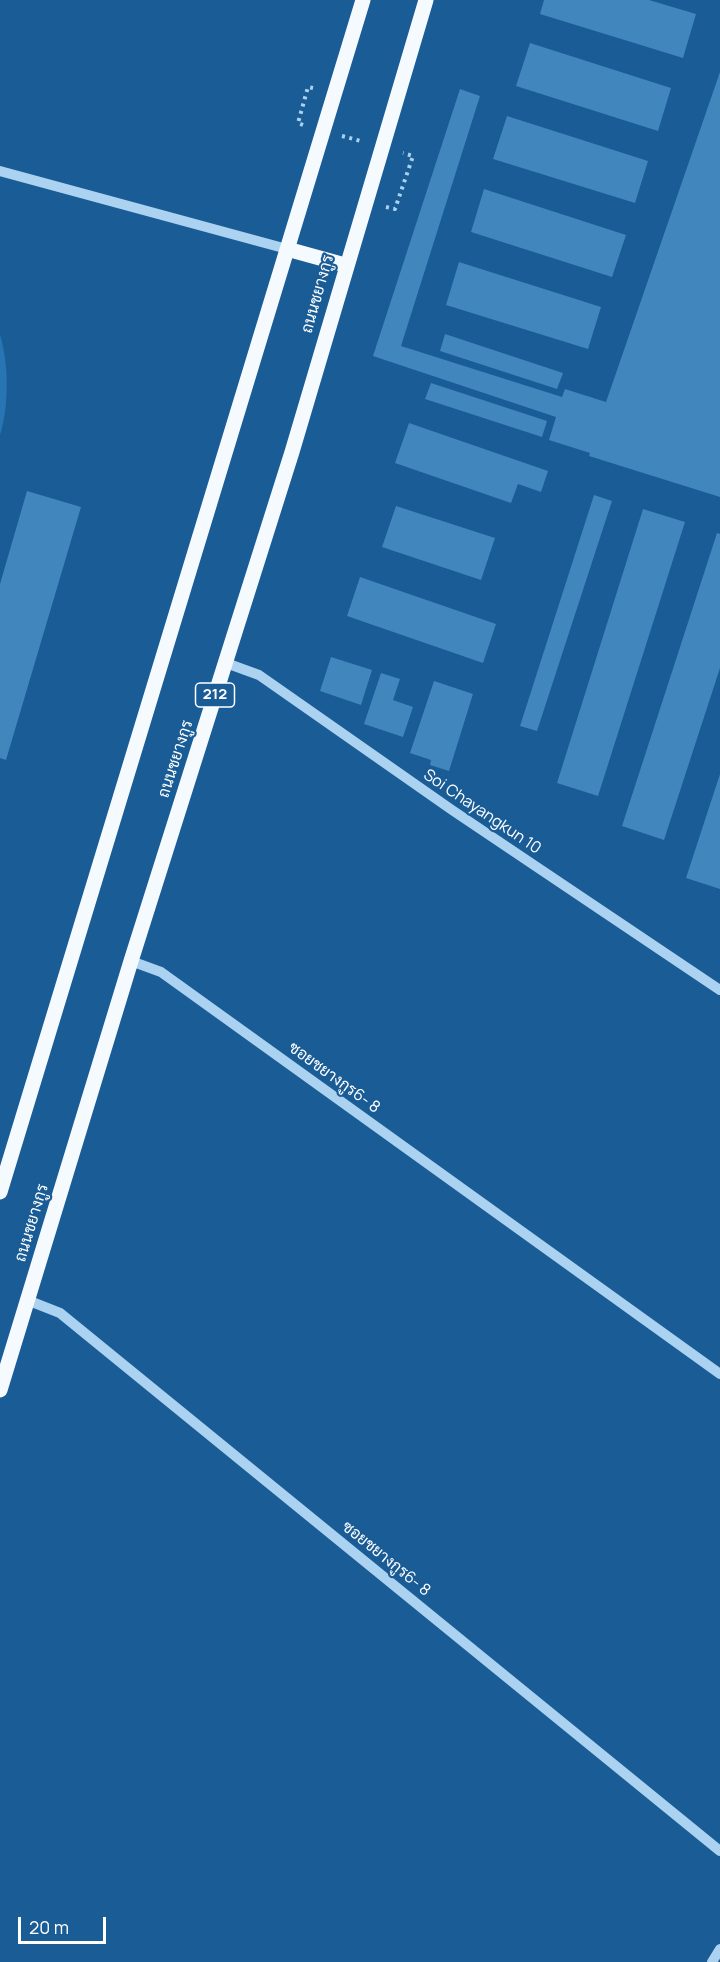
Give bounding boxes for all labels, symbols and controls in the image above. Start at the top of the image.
street label: ถนนชยางกูร [298,253,338,335]
road number: 212 [196,683,234,707]
street label: ถนนชยางกูร [154,718,198,800]
street label: Soi Chayangkun 10 [420,766,544,858]
street label: ซอยชยางกูร6- 8 [285,1038,383,1118]
street label: ถนนชยางกูร [11,1182,53,1264]
street label: ซอยชยางกูร6- 8 [338,1517,434,1601]
scale bar [21,1905,110,1943]
text: 20 m [29,1915,69,1939]

